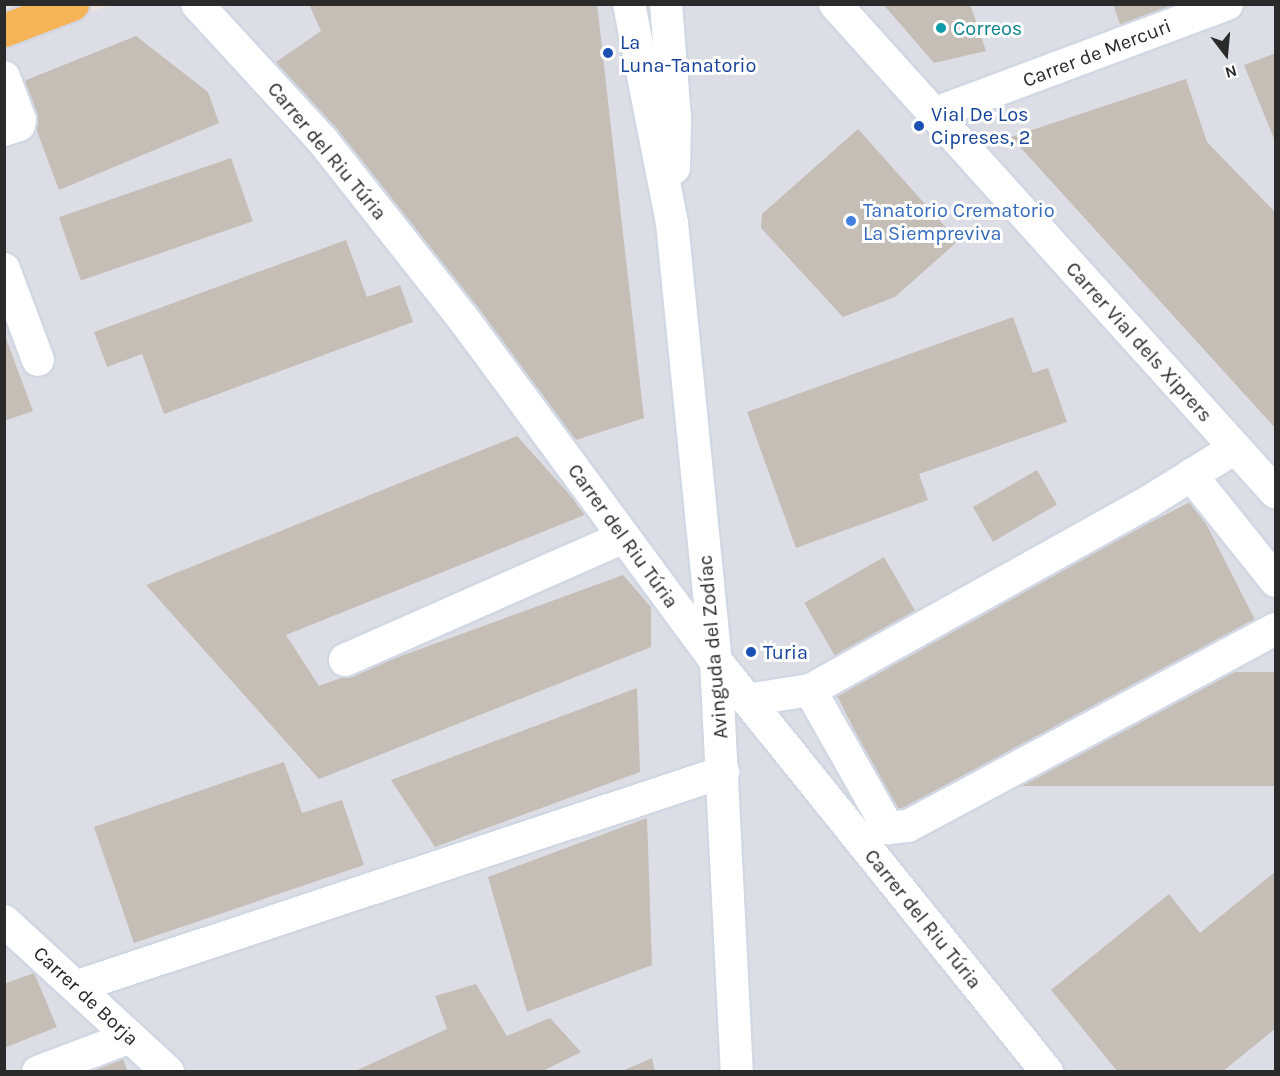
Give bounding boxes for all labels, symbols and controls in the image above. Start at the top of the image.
street label: Carrer de Mercuri [1019,14,1175,92]
place label: Correos [953,16,1022,40]
marker: Correos [934,21,948,35]
north arrow [1196,24,1256,84]
place label: La Luna-Tanatorio [620,30,756,77]
marker: La Luna-Tanatorio [601,46,615,60]
text: N [1223,61,1239,82]
street label: Carrer del Riu Túria [262,77,392,225]
place label: Vial De Los Cipreses, 2 [931,102,1030,149]
marker: Vial De Los Cipreses, 2 [912,119,926,133]
place label: Tanatorio Crematorio La Siempreviva [863,198,1055,245]
marker: Tanatorio Crematorio La Siempreviva [844,214,858,228]
street label: Carrer Vial dels Xiprers [1061,257,1217,427]
street label: Carrer del Riu Túria [563,459,683,613]
street label: Avinguda del Zodíac [693,554,733,740]
place label: Turia [763,640,808,664]
marker: Turia [744,645,758,659]
street label: Carrer del Riu Túria [859,844,987,994]
street label: Carrer de Borja [29,941,143,1051]

